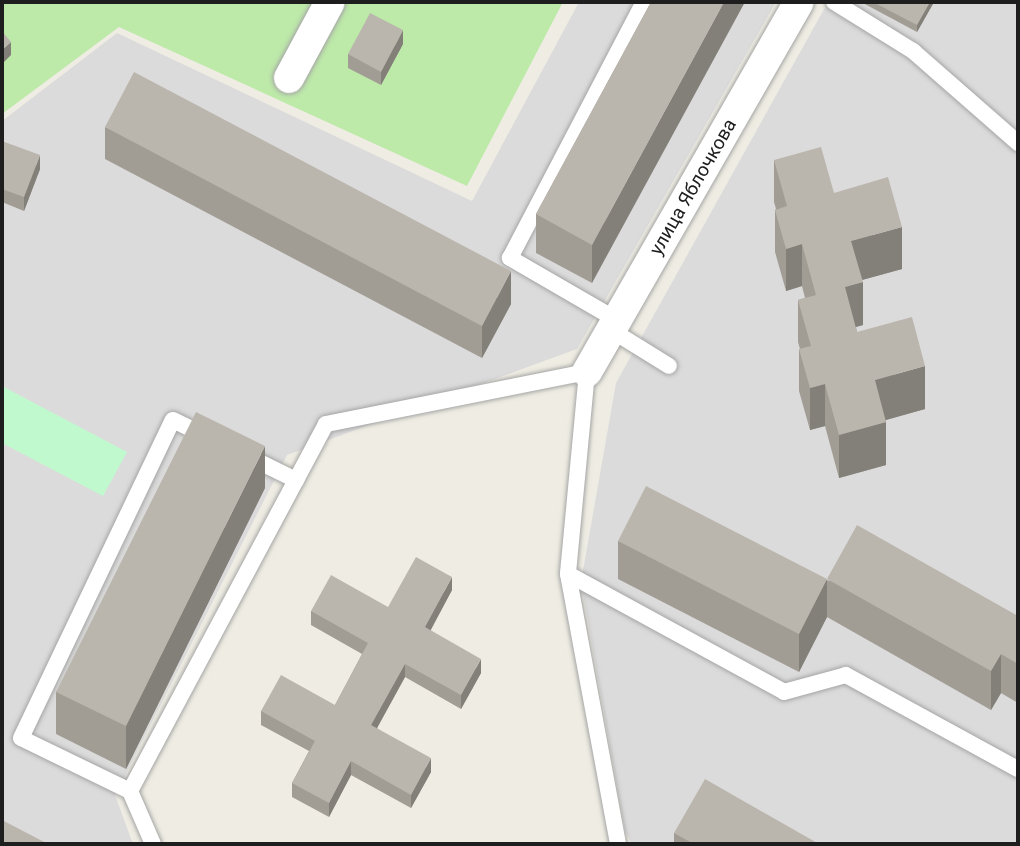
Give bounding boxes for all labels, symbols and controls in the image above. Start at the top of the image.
street label: улица Яблочкова [645,115,741,259]

